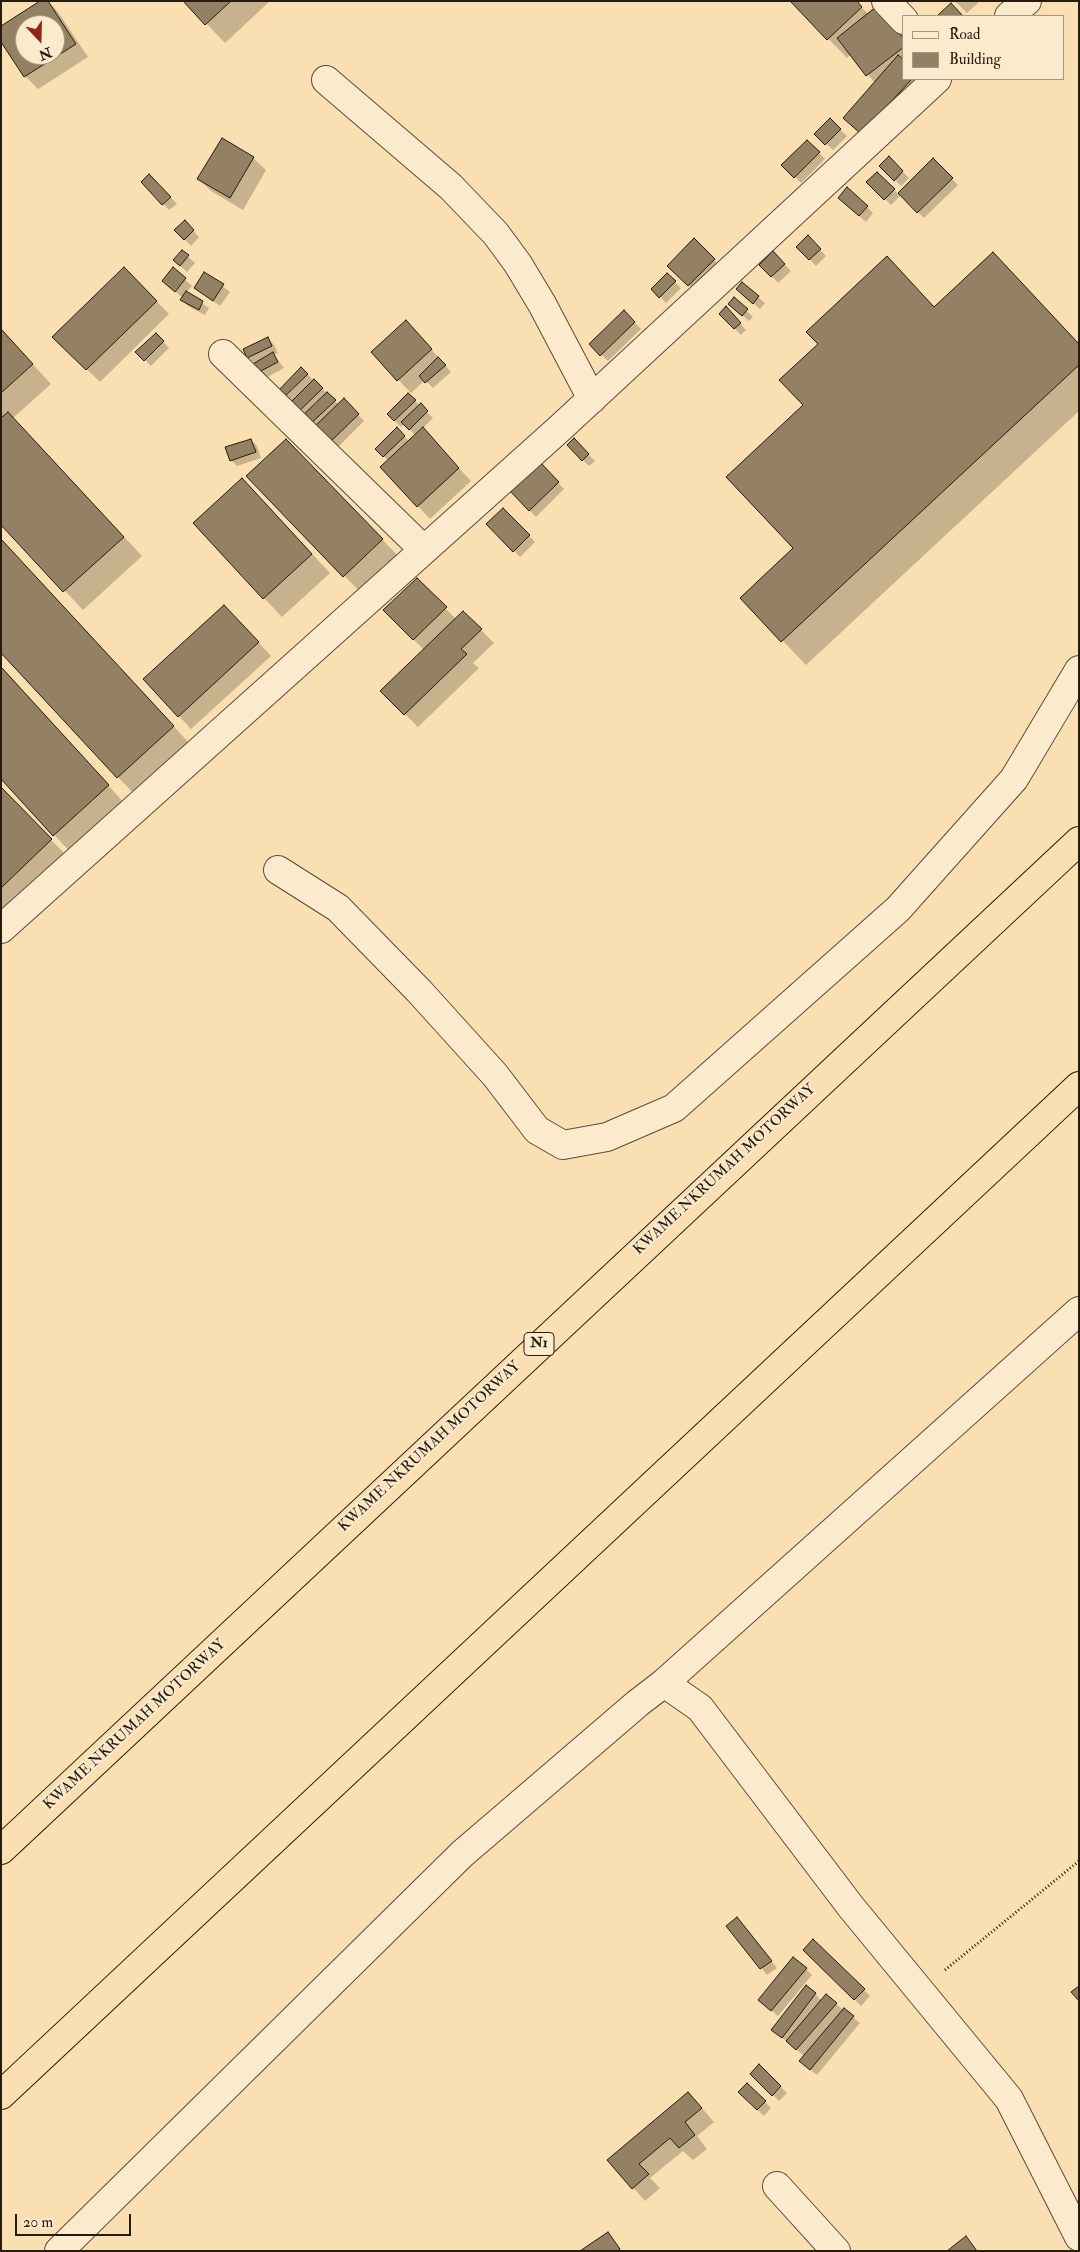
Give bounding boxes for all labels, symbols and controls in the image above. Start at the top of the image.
north arrow [15,15,65,65]
legend [902,15,1065,80]
text: Road [949,25,980,44]
text: N [36,43,54,64]
text: Building [949,50,1001,69]
street label: KWAME NKRUMAH MOTORWAY [630,1081,820,1259]
road number: N1 [524,1332,554,1356]
street label: KWAME NKRUMAH MOTORWAY [335,1358,525,1536]
street label: KWAME NKRUMAH MOTORWAY [40,1636,230,1814]
scale bar [18,2204,134,2236]
text: 20 m [23,2213,53,2232]

